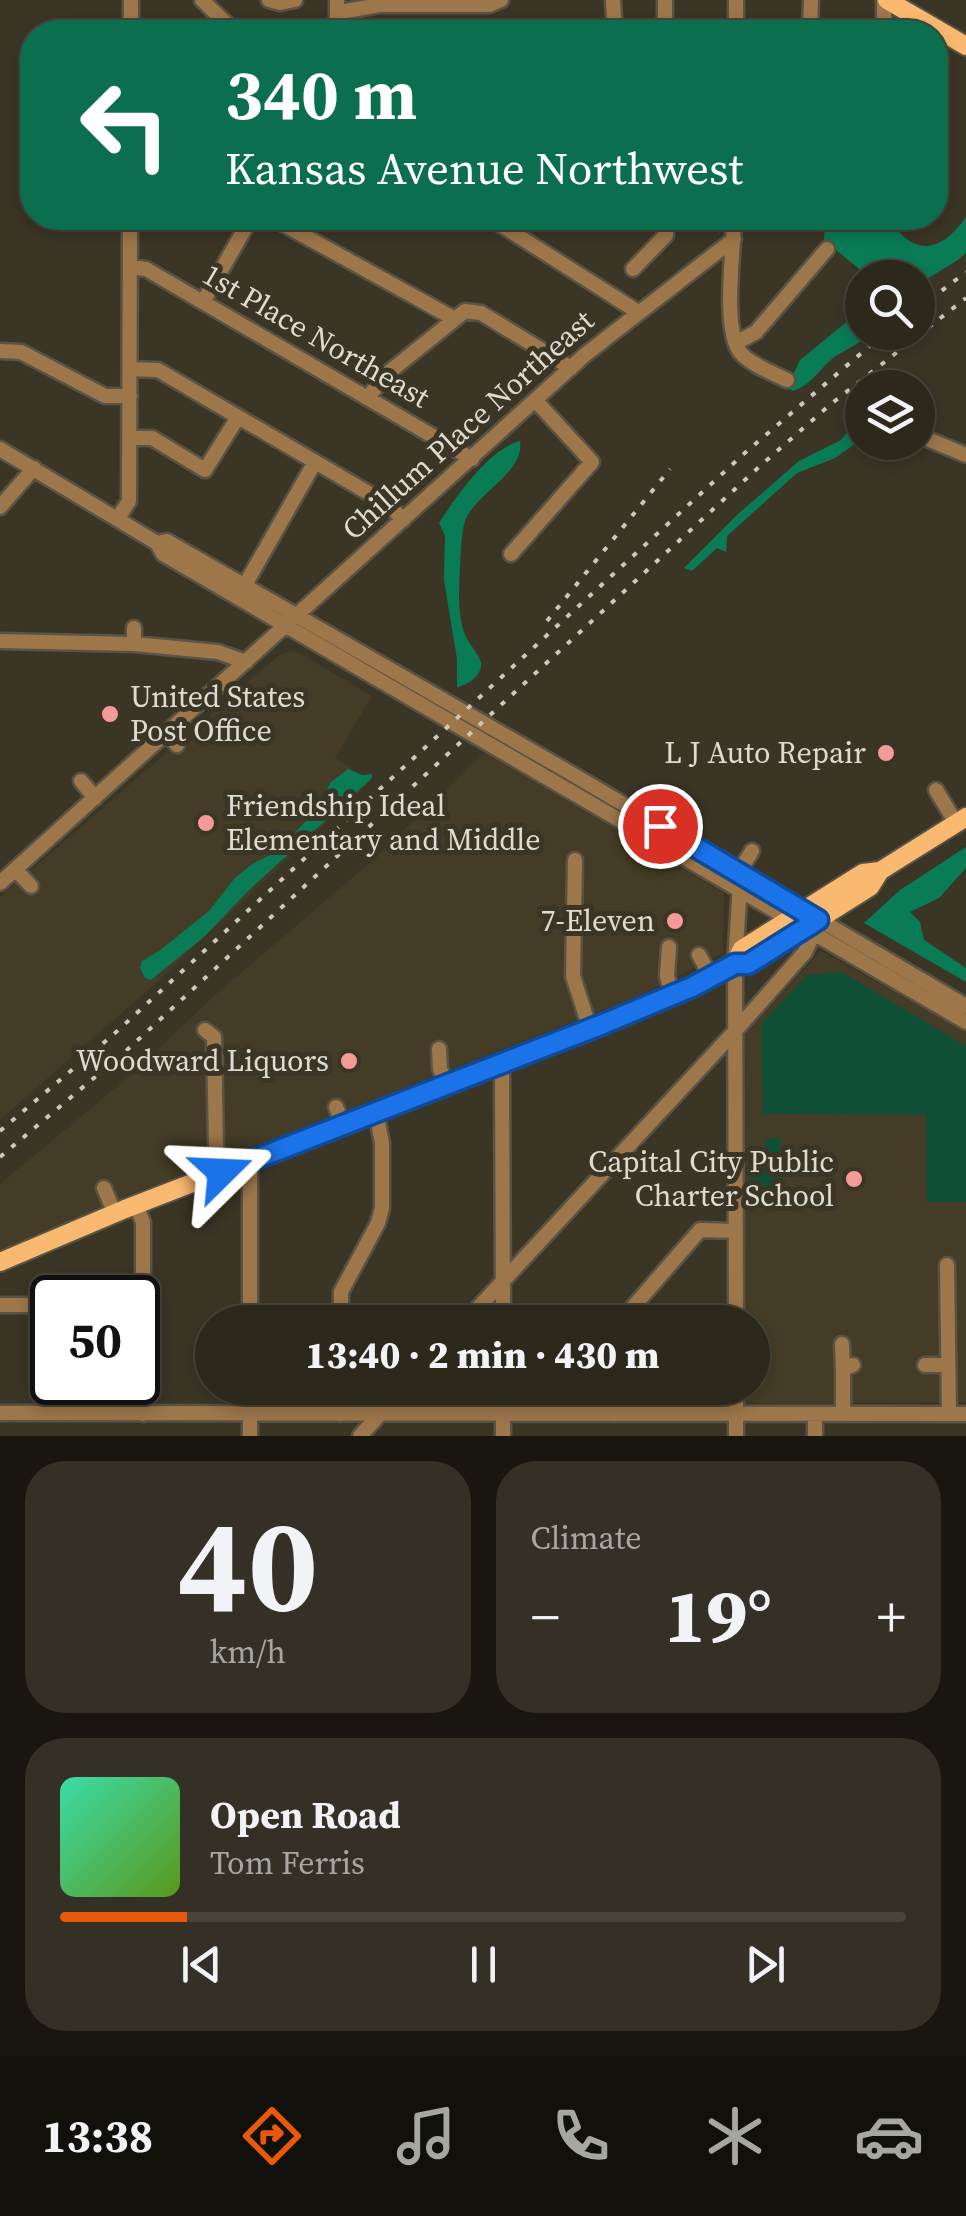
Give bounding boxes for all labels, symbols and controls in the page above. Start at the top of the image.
text: 340 m [225,46,417,142]
icon: left [60,60,190,190]
text: Kansas Avenue Northwest [225,137,743,199]
street label: 1st Place Northeast [195,254,437,417]
map controls [845,260,935,460]
button: search [845,260,935,350]
street label: Chillum Place Northeast [333,300,603,549]
button: layers [845,370,935,460]
place label: United States Post Office [130,676,305,751]
marker: United States Post Office [99,703,121,725]
place label: L J Auto Repair [664,732,866,773]
marker: L J Auto Repair [875,742,897,764]
pin [618,784,703,869]
place label: Friendship Ideal Elementary and Middle [226,785,540,860]
icon: arrive [633,799,688,854]
marker: Friendship Ideal Elementary and Middle [195,812,217,834]
place label: 7-Eleven [541,900,655,941]
marker: 7-Eleven [664,910,686,932]
place label: Woodward Liquors [76,1040,329,1081]
marker: Woodward Liquors [338,1050,360,1072]
position arrow [170,1120,274,1224]
place label: Capital City Public Charter School [588,1141,834,1216]
marker: Capital City Public Charter School [843,1168,865,1190]
speed limit sign: 50 [30,1275,160,1405]
text: 13:40 · 2 min · 430 m [305,1329,660,1381]
text: 40 [177,1475,318,1654]
text: Climate [531,1516,642,1560]
text: 19° [665,1564,772,1667]
text: − [531,1579,560,1654]
text: + [877,1579,906,1654]
text: km/h [210,1630,286,1674]
text: Open Road [210,1789,401,1841]
text: Tom Ferris [210,1841,365,1885]
icon: previous [174,1937,229,1992]
icon: pause [456,1937,511,1992]
icon: next [738,1937,793,1992]
icon: directions [237,2101,307,2171]
icon: music [391,2101,461,2171]
icon: phone [546,2101,616,2171]
icon: climate [700,2101,770,2171]
icon: car [854,2101,924,2171]
text: 13:38 [42,2105,153,2167]

